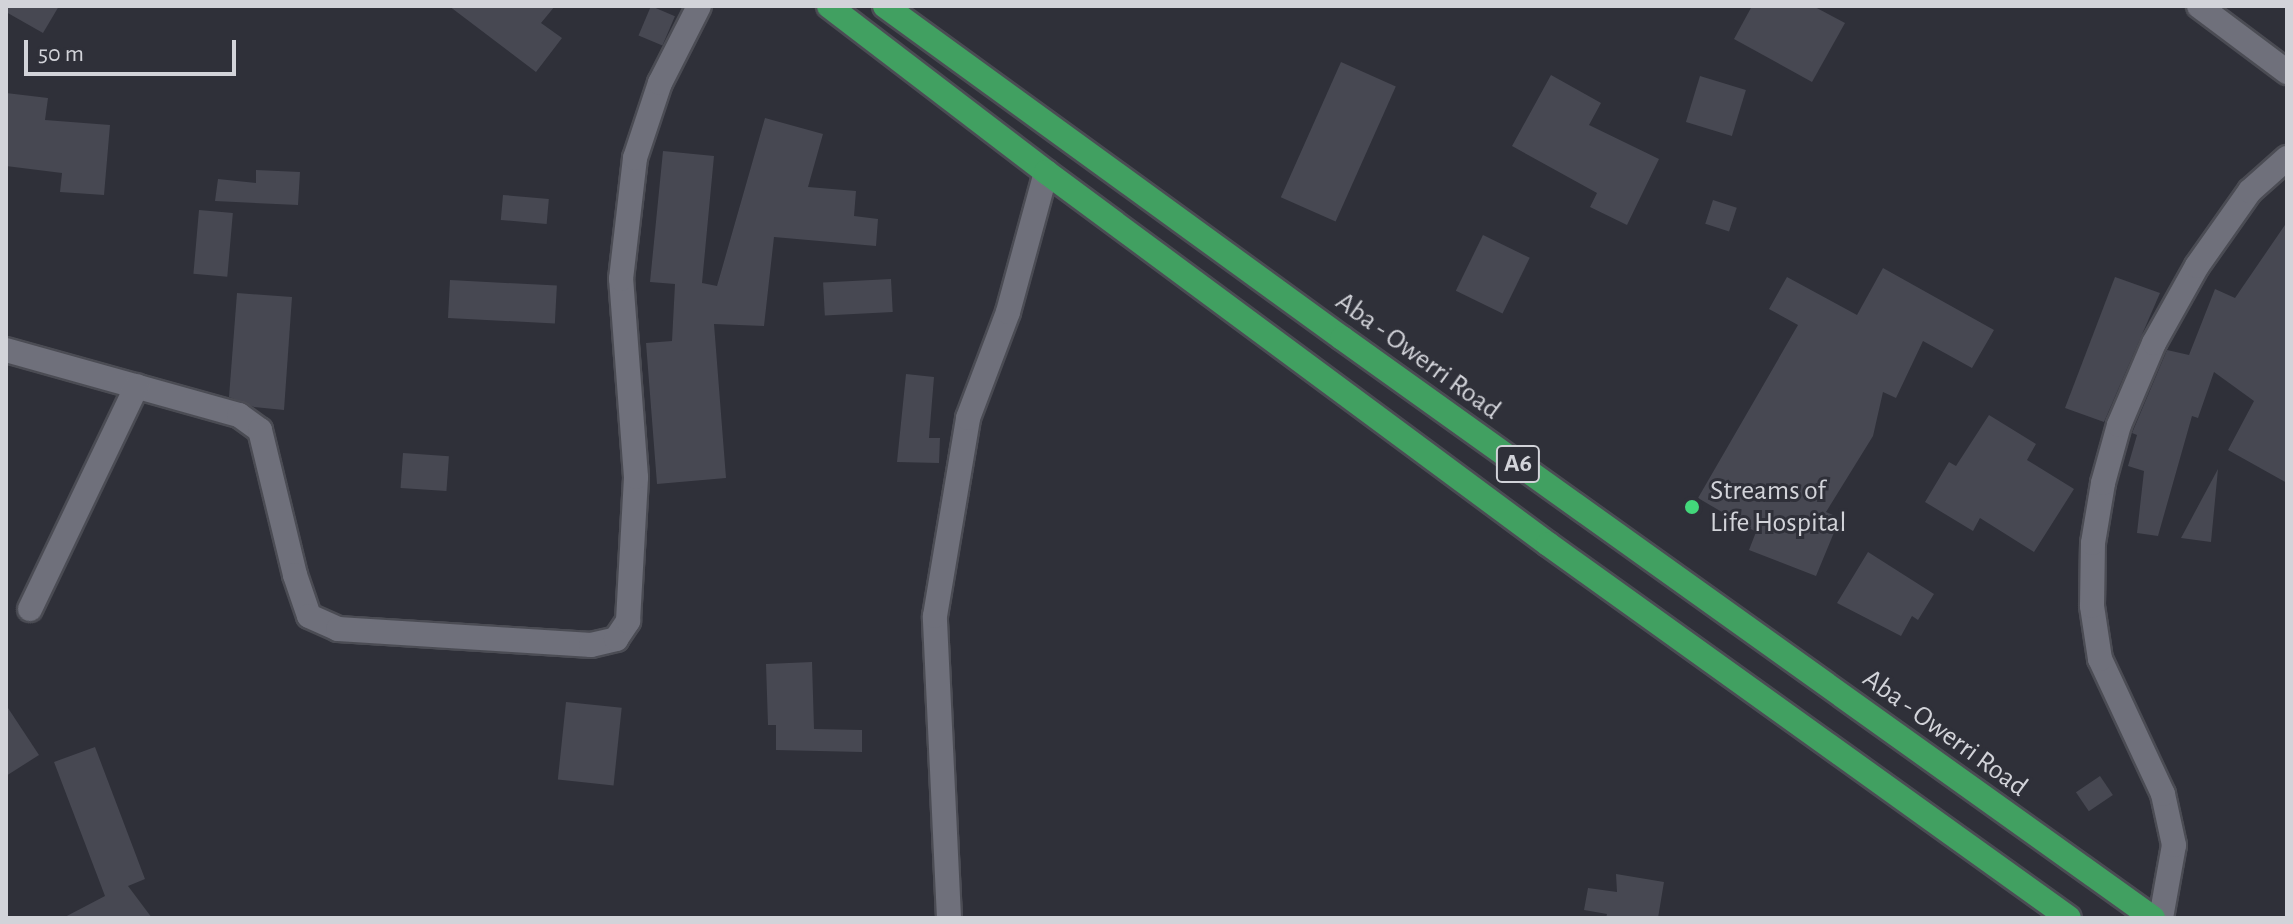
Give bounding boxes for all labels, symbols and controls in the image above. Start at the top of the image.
scale bar [28,24,240,74]
text: 50 m [38,42,84,66]
street label: Aba - Owerri Road [1329,285,1507,427]
road number: A6 [1494,442,1542,486]
place label: Streams of Life Hospital [1710,474,1846,540]
marker: Streams of Life Hospital [1681,496,1703,518]
street label: Aba - Owerri Road [1856,662,2034,804]

